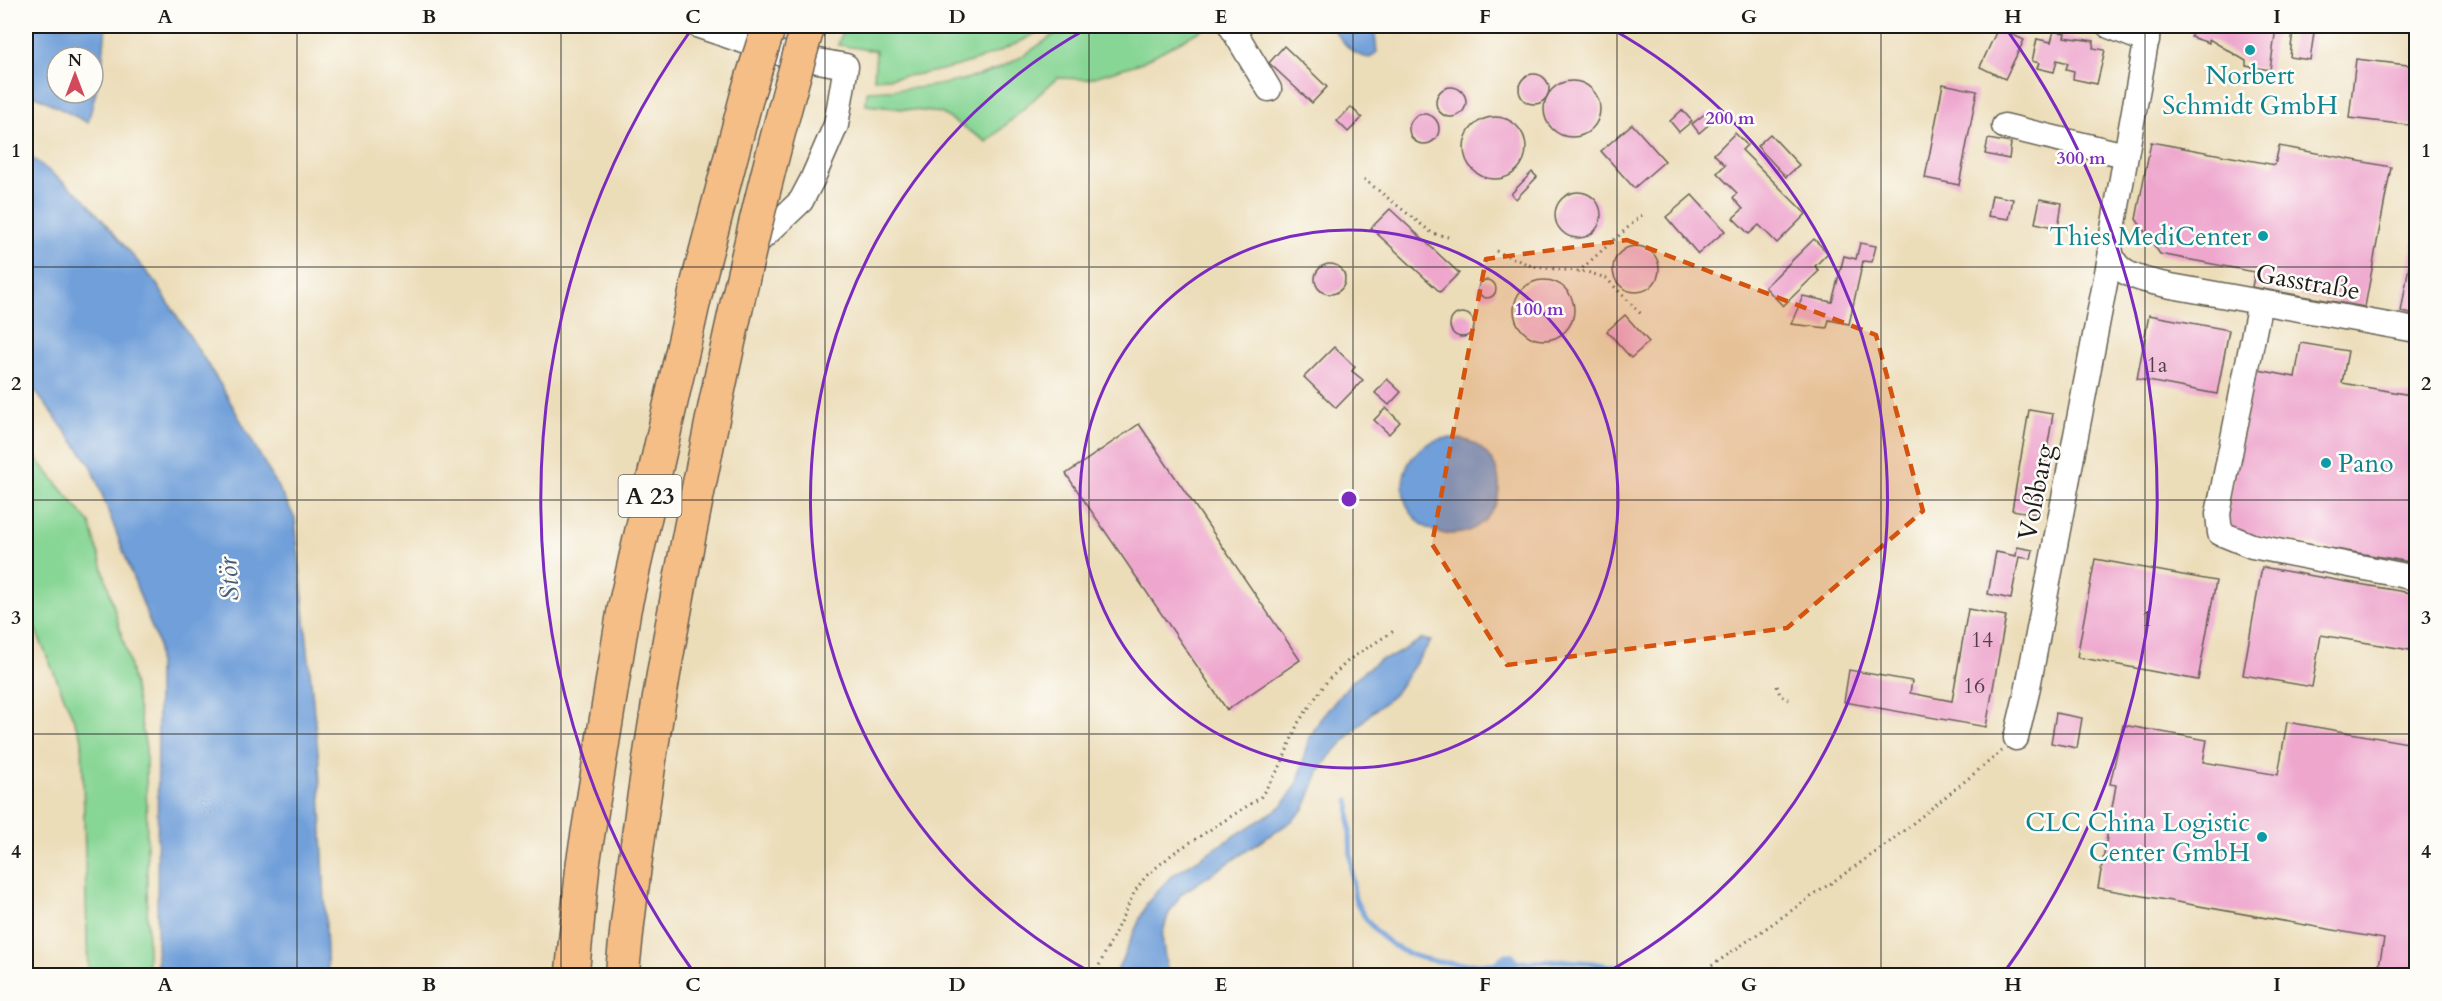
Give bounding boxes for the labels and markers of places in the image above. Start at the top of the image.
marker: Norbert Schmidt GmbH [2243,43,2257,57]
place label: Norbert Schmidt GmbH [2162,58,2338,123]
place label: Thies MediCenter [2049,219,2252,254]
marker: Thies MediCenter [2256,229,2270,243]
place label: Pano [2338,446,2393,481]
marker: Pano [2319,456,2333,470]
centre of rings [1339,489,1359,509]
place label: CLC China Logistic Center GmbH [2025,805,2250,870]
marker: CLC China Logistic Center GmbH [2255,830,2269,844]

